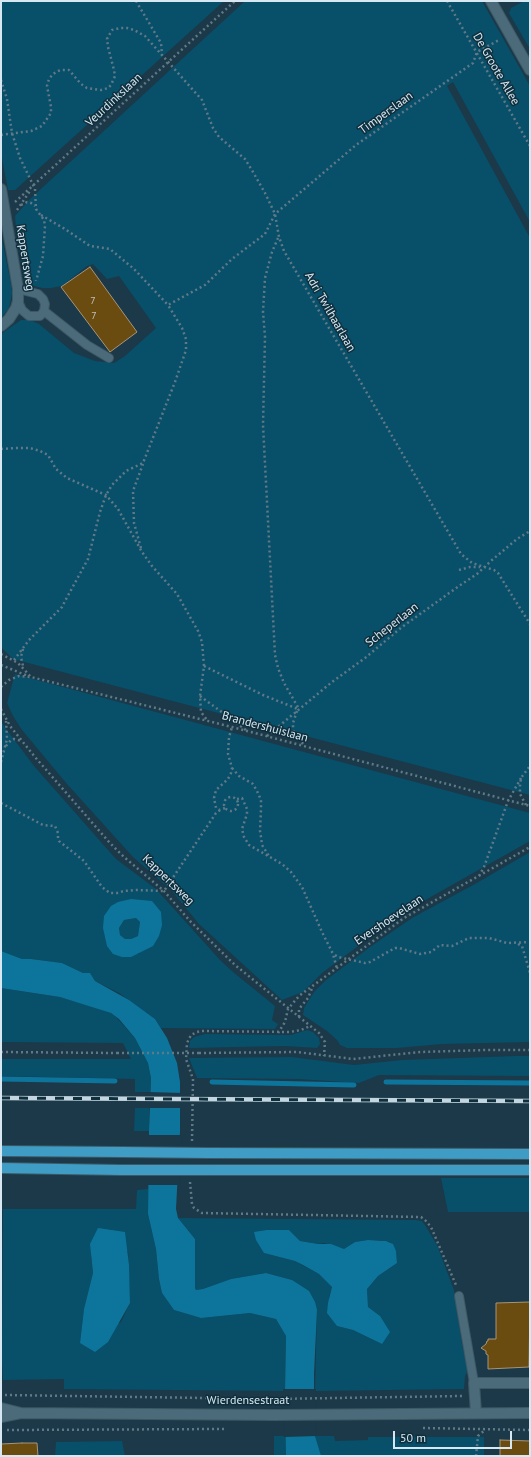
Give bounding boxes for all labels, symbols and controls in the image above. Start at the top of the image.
street label: De Groote Allee [470,30,522,108]
street label: Veurdinkslaan [83,70,145,130]
street label: Timperslaan [356,89,416,137]
street label: Kappertsweg [13,224,37,292]
street label: Adri Twilhaarlaan [301,270,359,354]
house number: 7 [90,295,96,307]
house number: 7 [91,310,97,322]
street label: Scheperlaan [363,600,421,650]
street label: Brandershuislaan [220,709,310,745]
street label: Kappertsweg [139,852,197,908]
street label: Evershoevelaan [352,892,426,948]
street label: Wierdensestraat [207,1394,289,1408]
scale bar [395,1423,514,1449]
text: 50 m [400,1430,426,1445]

